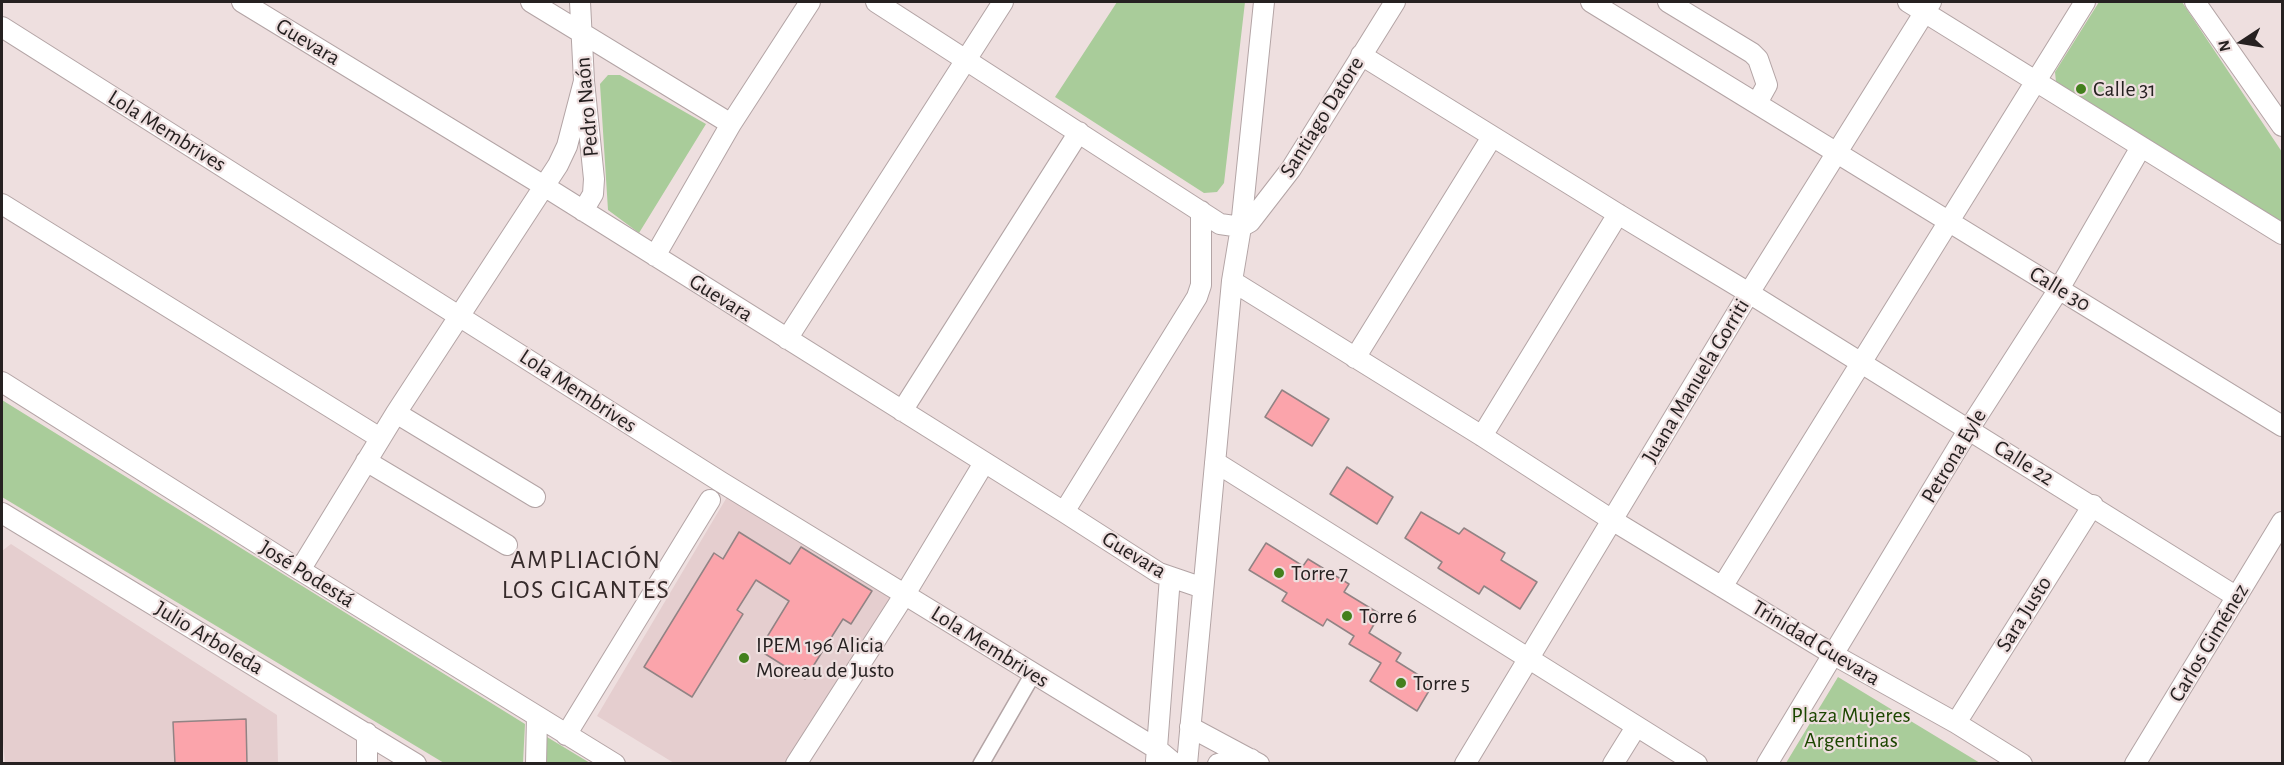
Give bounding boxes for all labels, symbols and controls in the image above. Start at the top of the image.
north arrow [2212,12,2272,72]
street label: Guevara [271,13,345,71]
text: N [2215,39,2233,53]
street label: Santiago Datore [1274,52,1370,182]
street label: Pedro Naón [569,56,605,158]
place label: Calle 31 [2093,76,2156,102]
marker: Calle 31 [2074,82,2088,96]
street label: Lola Membrives [103,84,231,178]
street label: Calle 30 [2025,260,2095,318]
street label: Guevara [684,268,758,328]
street label: Juana Manuela Gorriti [1636,294,1756,468]
street label: Lola Membrives [514,343,642,439]
street label: Petrona Eyle [1916,404,1992,508]
street label: Calle 22 [1989,434,2059,492]
street label: Guevara [1097,526,1171,584]
street label: José Podestá [255,534,359,614]
district label: AMPLIACIÓN LOS GIGANTES [502,544,670,606]
place label: Torre 7 [1291,560,1348,586]
marker: Torre 7 [1272,566,1286,580]
street label: Sara Justo [1991,571,2057,657]
street label: Carlos Giménez [2163,579,2255,707]
street label: Trinidad Guevara [1747,594,1885,692]
street label: Julio Arboleda [150,595,268,681]
street label: Lola Membrives [926,600,1054,694]
place label: Torre 6 [1359,603,1417,629]
marker: Torre 6 [1340,609,1354,623]
place label: IPEM 196 Alicia Moreau de Justo [756,632,894,684]
marker: IPEM 196 Alicia Moreau de Justo [737,651,751,665]
place label: Torre 5 [1413,670,1470,696]
marker: Torre 5 [1394,676,1408,690]
park label: Plaza Mujeres Argentinas [1791,702,1911,754]

